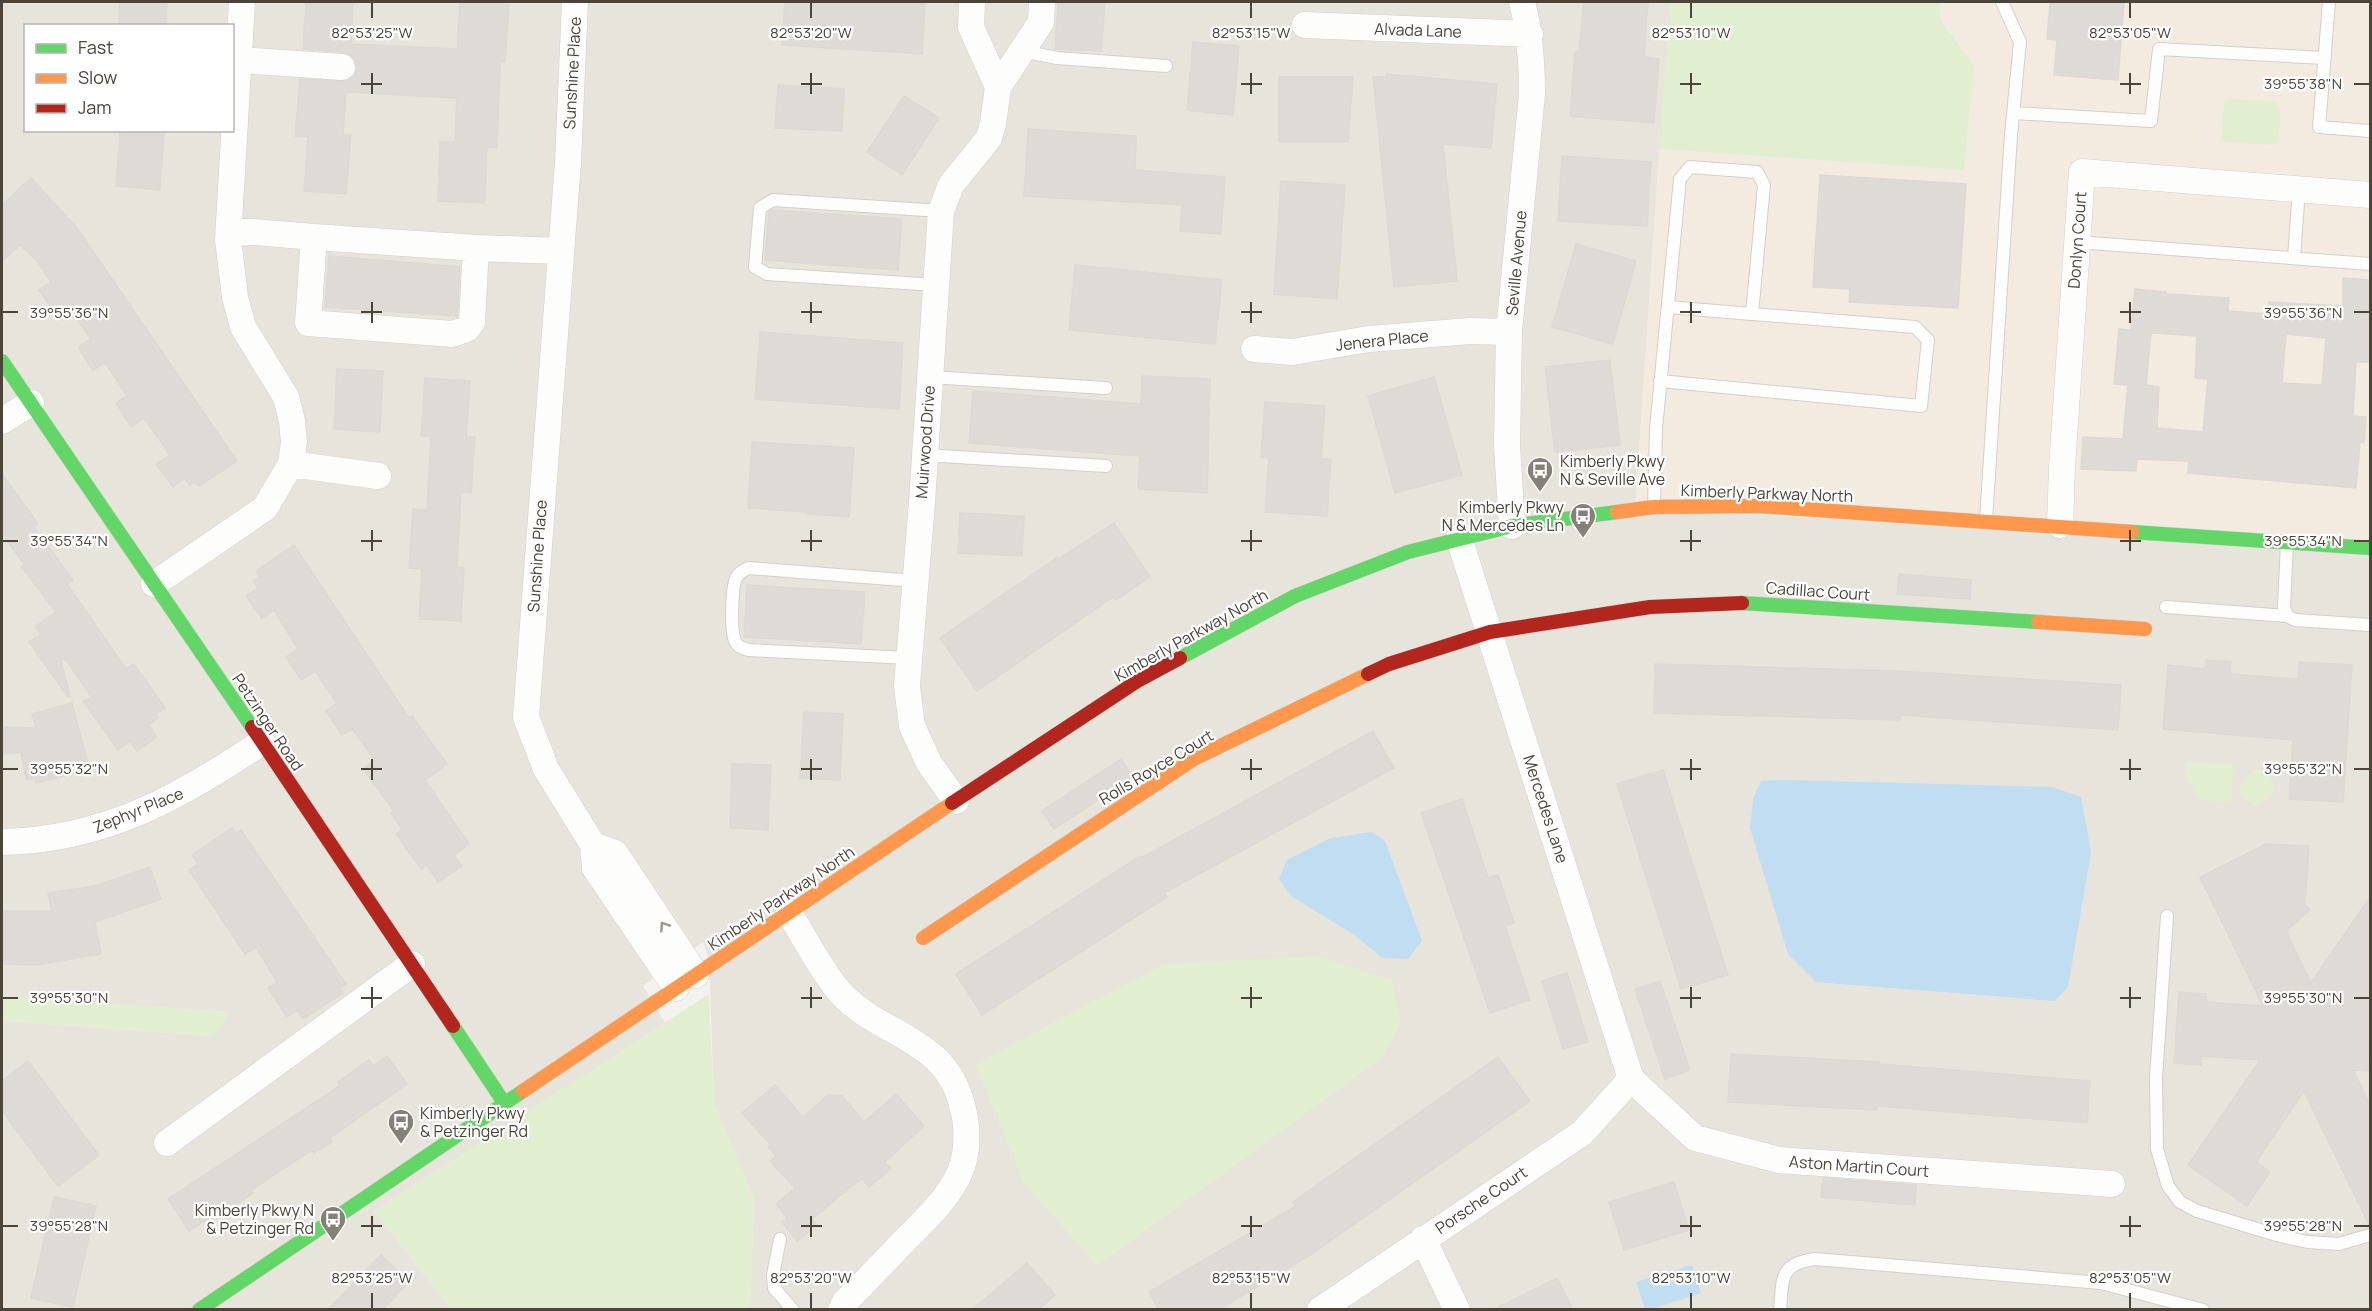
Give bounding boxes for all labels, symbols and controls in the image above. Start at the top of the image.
street label: Sunshine Place [558,16,586,130]
street label: Alvada Lane [1374,17,1462,43]
text: 82°53'25"W [331,22,413,43]
text: 82°53'20"W [770,22,852,43]
text: 82°53'15"W [1212,22,1290,43]
text: 82°53'10"W [1651,22,1731,43]
text: 82°53'05"W [2089,22,2171,43]
legend [24,24,234,132]
text: Fast [78,35,113,59]
text: Slow [78,65,118,89]
text: 39°55'38"N [2264,73,2342,94]
text: Jam [78,95,112,119]
street label: Donlyn Court [2063,191,2091,289]
street label: Seville Avenue [1500,209,1532,317]
text: 39°55'36"N [30,302,108,323]
text: 39°55'36"N [2264,302,2342,323]
street label: Jenera Place [1335,324,1429,356]
street label: Muirwood Drive [910,385,940,499]
place label: Kimberly Pkwy N & Seville Ave [1560,450,1666,490]
bus stop icon: Kimberly Pkwy N & Seville Ave [1525,455,1555,493]
street label: Kimberly Parkway North [1680,479,1854,507]
place label: Kimberly Pkwy N & Mercedes Ln [1442,496,1565,536]
street label: Sunshine Place [522,499,552,613]
bus stop icon: Kimberly Pkwy N & Mercedes Ln [1568,501,1598,539]
text: 39°55'34"N [30,530,108,551]
text: 39°55'34"N [2264,530,2342,551]
street label: Cadillac Court [1765,576,1871,606]
street label: Kimberly Parkway North [1110,584,1272,686]
street label: Petzinger Road [227,669,309,775]
street label: Rolls Royce Court [1095,724,1217,810]
street label: Mercedes Lane [1518,752,1574,866]
text: 39°55'32"N [30,758,108,779]
text: 39°55'32"N [2264,758,2342,779]
street label: Zephyr Place [90,782,186,838]
street label: Kimberly Parkway North [703,841,859,955]
one-way arrow [660,922,671,933]
text: 39°55'30"N [30,987,108,1008]
text: 39°55'30"N [2264,987,2342,1008]
place label: Kimberly Pkwy & Petzinger Rd [420,1102,528,1142]
bus stop icon: Kimberly Pkwy & Petzinger Rd [386,1107,416,1145]
street label: Aston Martin Court [1788,1150,1930,1182]
street label: Porsche Court [1431,1161,1531,1239]
place label: Kimberly Pkwy N & Petzinger Rd [195,1199,314,1239]
bus stop icon: Kimberly Pkwy N & Petzinger Rd [318,1204,348,1242]
text: 39°55'28"N [30,1215,108,1236]
text: 39°55'28"N [2264,1215,2342,1236]
text: 82°53'25"W [331,1267,413,1288]
text: 82°53'20"W [770,1267,852,1288]
text: 82°53'15"W [1212,1267,1290,1288]
text: 82°53'10"W [1651,1267,1731,1288]
text: 82°53'05"W [2089,1267,2171,1288]

